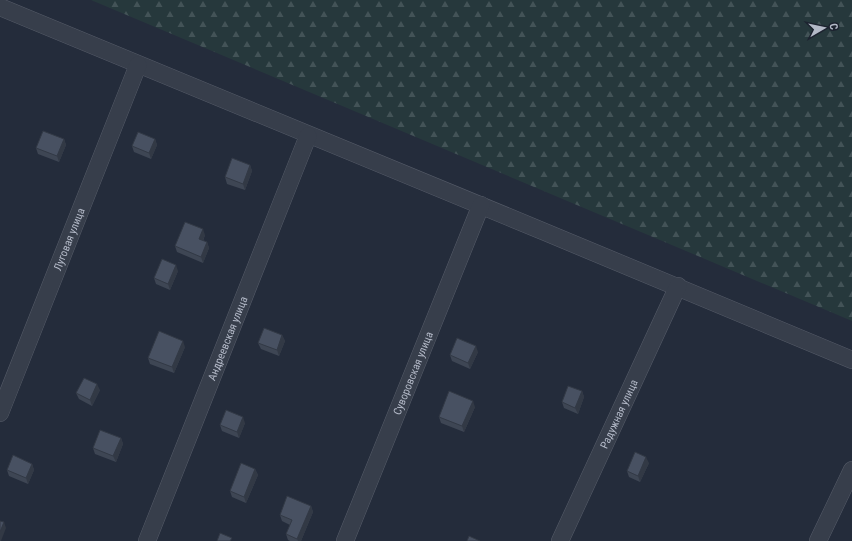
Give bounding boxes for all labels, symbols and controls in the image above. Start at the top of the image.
north arrow [804,8,844,48]
text: С [826,22,840,31]
street label: Луговая улица [51,206,87,272]
street label: Андреевская улица [205,295,250,382]
street label: Суворовская улица [390,330,436,417]
street label: Радужная улица [597,377,640,450]

